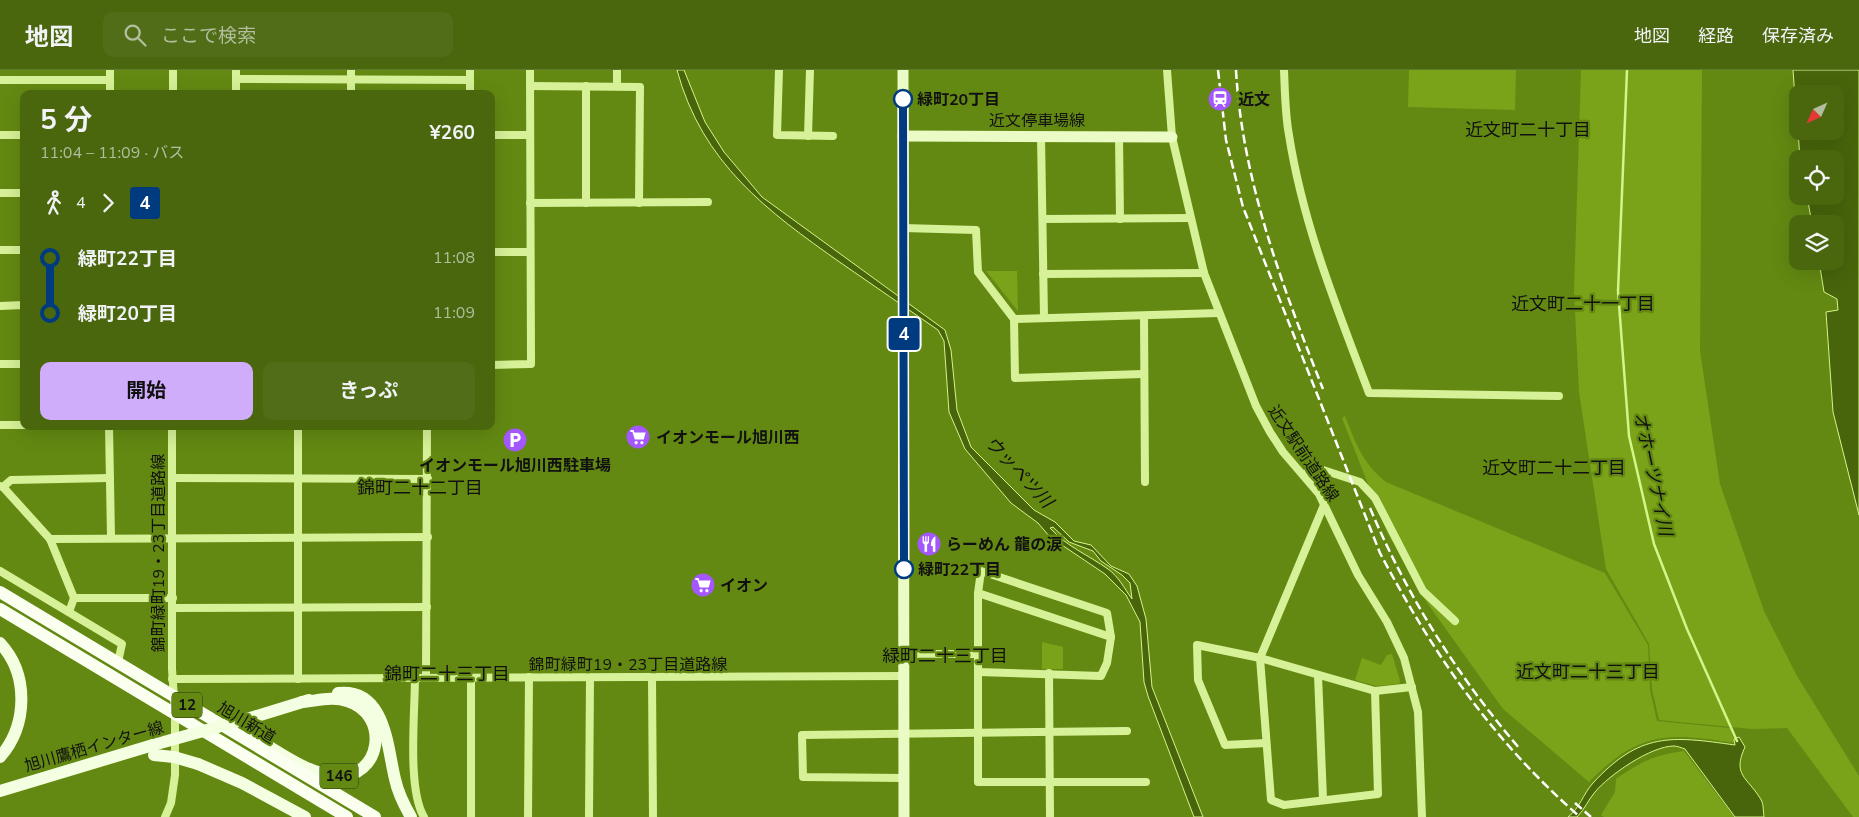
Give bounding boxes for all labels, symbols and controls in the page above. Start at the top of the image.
search box [103,12,453,57]
text: 地図 [25,21,73,53]
icon: search [121,21,149,49]
text: ここで検索 [161,23,256,49]
text: 地図 [1634,24,1670,48]
text: 経路 [1698,24,1734,48]
text: 保存済み [1762,24,1834,48]
north arrow [1789,85,1844,140]
map controls [1789,85,1844,270]
station icon: 近文 [1207,86,1233,112]
marker: 緑町20丁目 [893,89,913,109]
place label: 緑町20丁目 [917,89,1000,111]
place label: 近文 [1238,89,1270,111]
text: 5 分 [40,101,92,139]
street label: 近文停車場線 [989,110,1085,132]
district label: 近文町二十丁目 [1465,118,1591,142]
text: ¥260 [429,120,475,146]
text: 11:04 – 11:09 · バス [40,142,184,164]
button: locate [1789,150,1844,205]
icon: walk [40,189,68,217]
icon: forward [94,189,122,217]
text: 4 [140,191,150,215]
text: 4 [76,192,86,214]
button: layers [1789,215,1844,270]
text: 緑町22丁目 [78,246,177,272]
text: 11:08 [433,247,475,269]
district label: 近文町二十一丁目 [1511,292,1655,316]
text: 緑町20丁目 [78,301,177,327]
text: 11:09 [433,302,475,324]
line badge: 4 [888,318,920,350]
text: 4 [899,322,909,346]
button: 開始 [40,362,253,420]
button: きっぷ [263,362,475,420]
street label: 近文駅前道路線 [1263,401,1344,506]
water label: オホーツナイ川 [1628,410,1678,540]
supermarket icon: イオンモール旭川西 [625,424,651,450]
parking icon: イオンモール旭川西駐車場 [502,427,528,453]
place label: イオンモール旭川西 [656,427,800,449]
water label: ウッペツ川 [980,431,1060,515]
street label: 錦町緑町19・23丁目道路線 [148,454,170,652]
place label: イオンモール旭川西駐車場 [419,455,611,477]
district label: 近文町二十二丁目 [1482,456,1626,480]
district label: 錦町二十二丁目 [357,476,483,500]
restaurant icon: らーめん 龍の涙 [916,531,942,557]
place label: らーめん 龍の涙 [946,534,1062,556]
marker: 緑町22丁目 [894,559,914,579]
place label: 緑町22丁目 [918,559,1001,581]
supermarket icon: イオン [690,572,716,598]
place label: イオン [720,575,768,597]
district label: 緑町二十三丁目 [882,644,1008,668]
street label: 錦町緑町19・23丁目道路線 [529,654,727,676]
district label: 近文町二十三丁目 [1516,660,1660,684]
district label: 錦町二十三丁目 [384,662,510,686]
road number: 12 [172,692,202,718]
street label: 旭川新道 [213,697,280,749]
street label: 旭川鷹栖インター線 [22,717,167,777]
road number: 146 [320,764,358,788]

